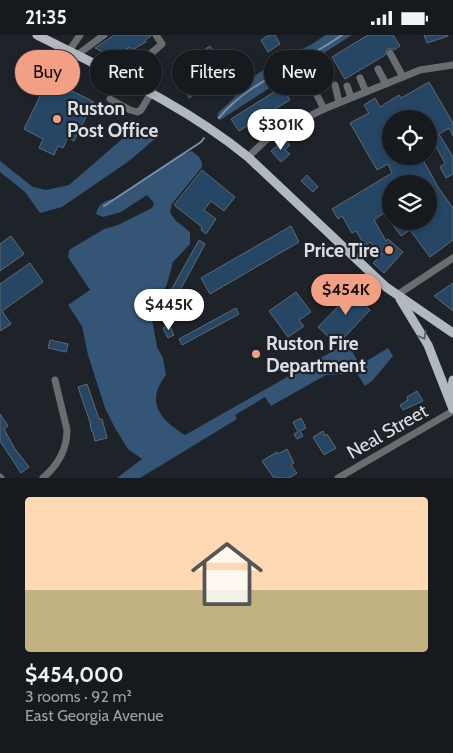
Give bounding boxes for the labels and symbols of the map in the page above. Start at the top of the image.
place label: Ruston Post Office [67,97,158,142]
pin: $301K [246,109,316,151]
marker: Ruston Post Office [51,113,63,125]
place label: Price Tire [304,239,379,262]
marker: Price Tire [383,244,395,256]
pin: $454K [311,273,381,316]
pin: $445K [134,289,204,331]
one-way arrow [416,331,426,340]
place label: Ruston Fire Department [266,332,366,377]
marker: Ruston Fire Department [250,348,262,360]
street label: Neal Street [343,399,432,464]

